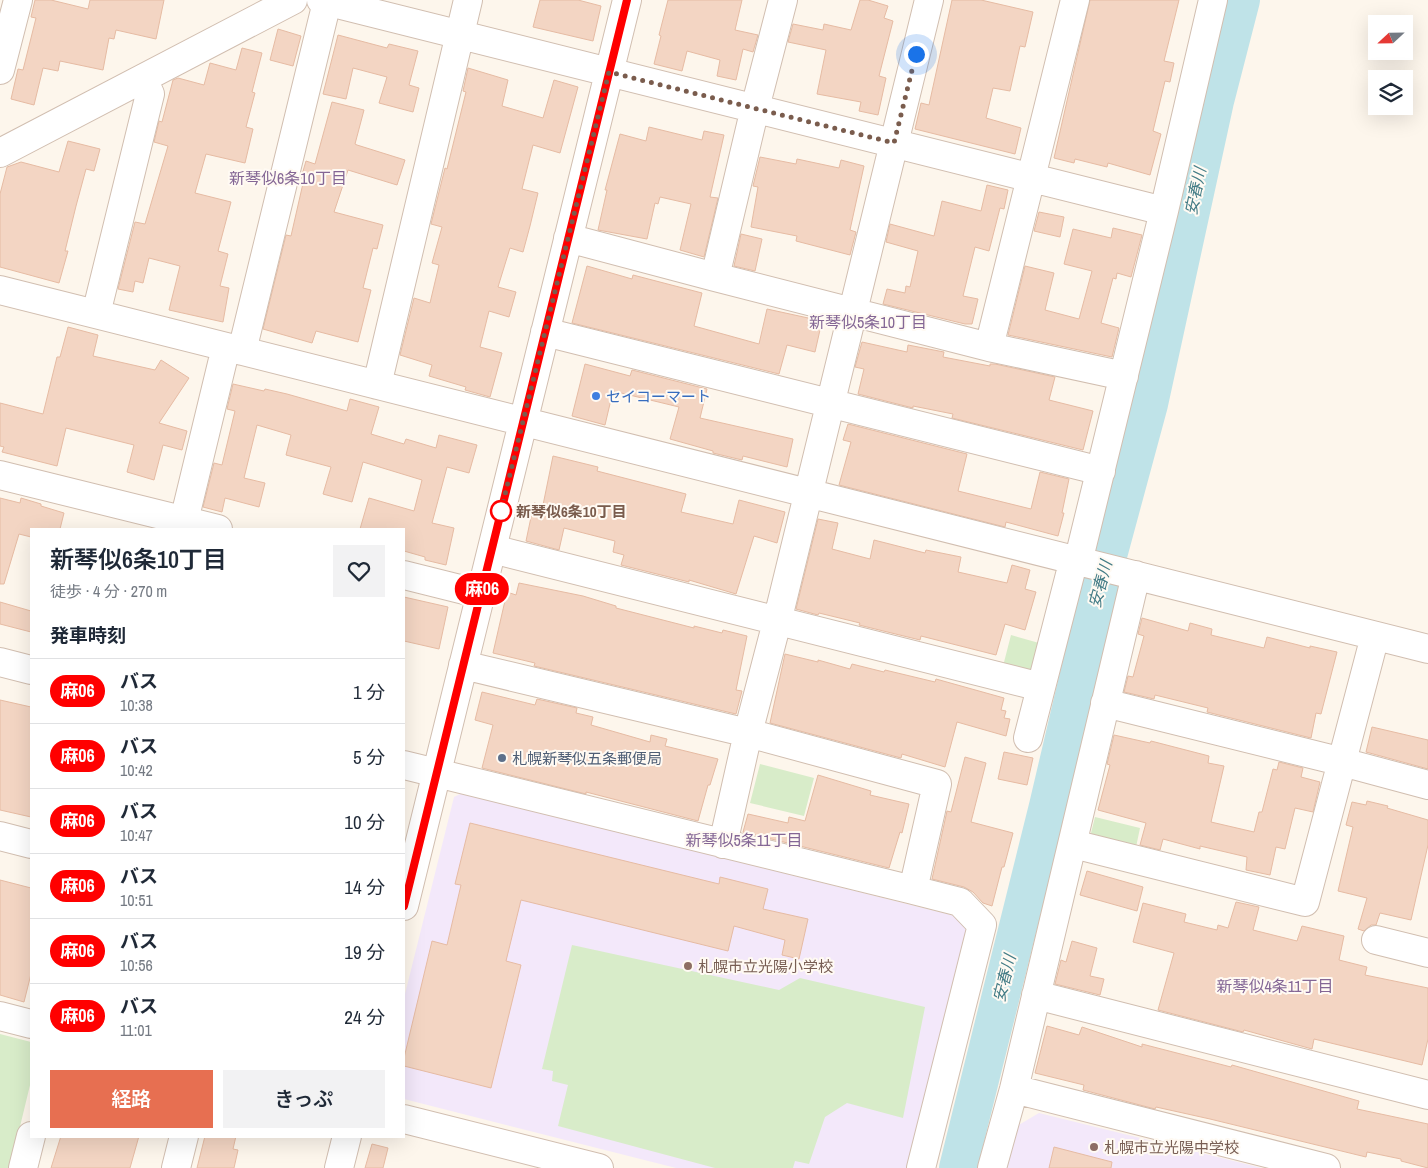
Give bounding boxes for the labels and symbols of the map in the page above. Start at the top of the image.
north arrow [1368,15,1412,60]
your location [904,42,929,67]
water label: 安春川 [1179,163,1211,217]
district label: 新琴似6条10丁目 [229,167,347,189]
district label: 新琴似5条10丁目 [809,311,927,333]
place label: セイコーマート [606,386,711,407]
marker: セイコーマート [590,390,602,402]
marker: 新琴似6条10丁目 [490,500,512,522]
place label: 新琴似6条10丁目 [516,501,627,522]
water label: 安春川 [1083,556,1117,610]
line badge: 麻06 [453,573,511,605]
place label: 札幌新琴似五条郵便局 [512,748,662,769]
marker: 札幌新琴似五条郵便局 [496,752,508,764]
district label: 新琴似5条11丁目 [686,829,802,851]
water label: 安春川 [988,950,1021,1004]
place label: 札幌市立光陽小学校 [698,956,833,977]
marker: 札幌市立光陽小学校 [682,960,694,972]
district label: 新琴似4条11丁目 [1217,975,1333,997]
place label: 札幌市立光陽中学校 [1104,1137,1239,1158]
marker: 札幌市立光陽中学校 [1088,1141,1100,1153]

